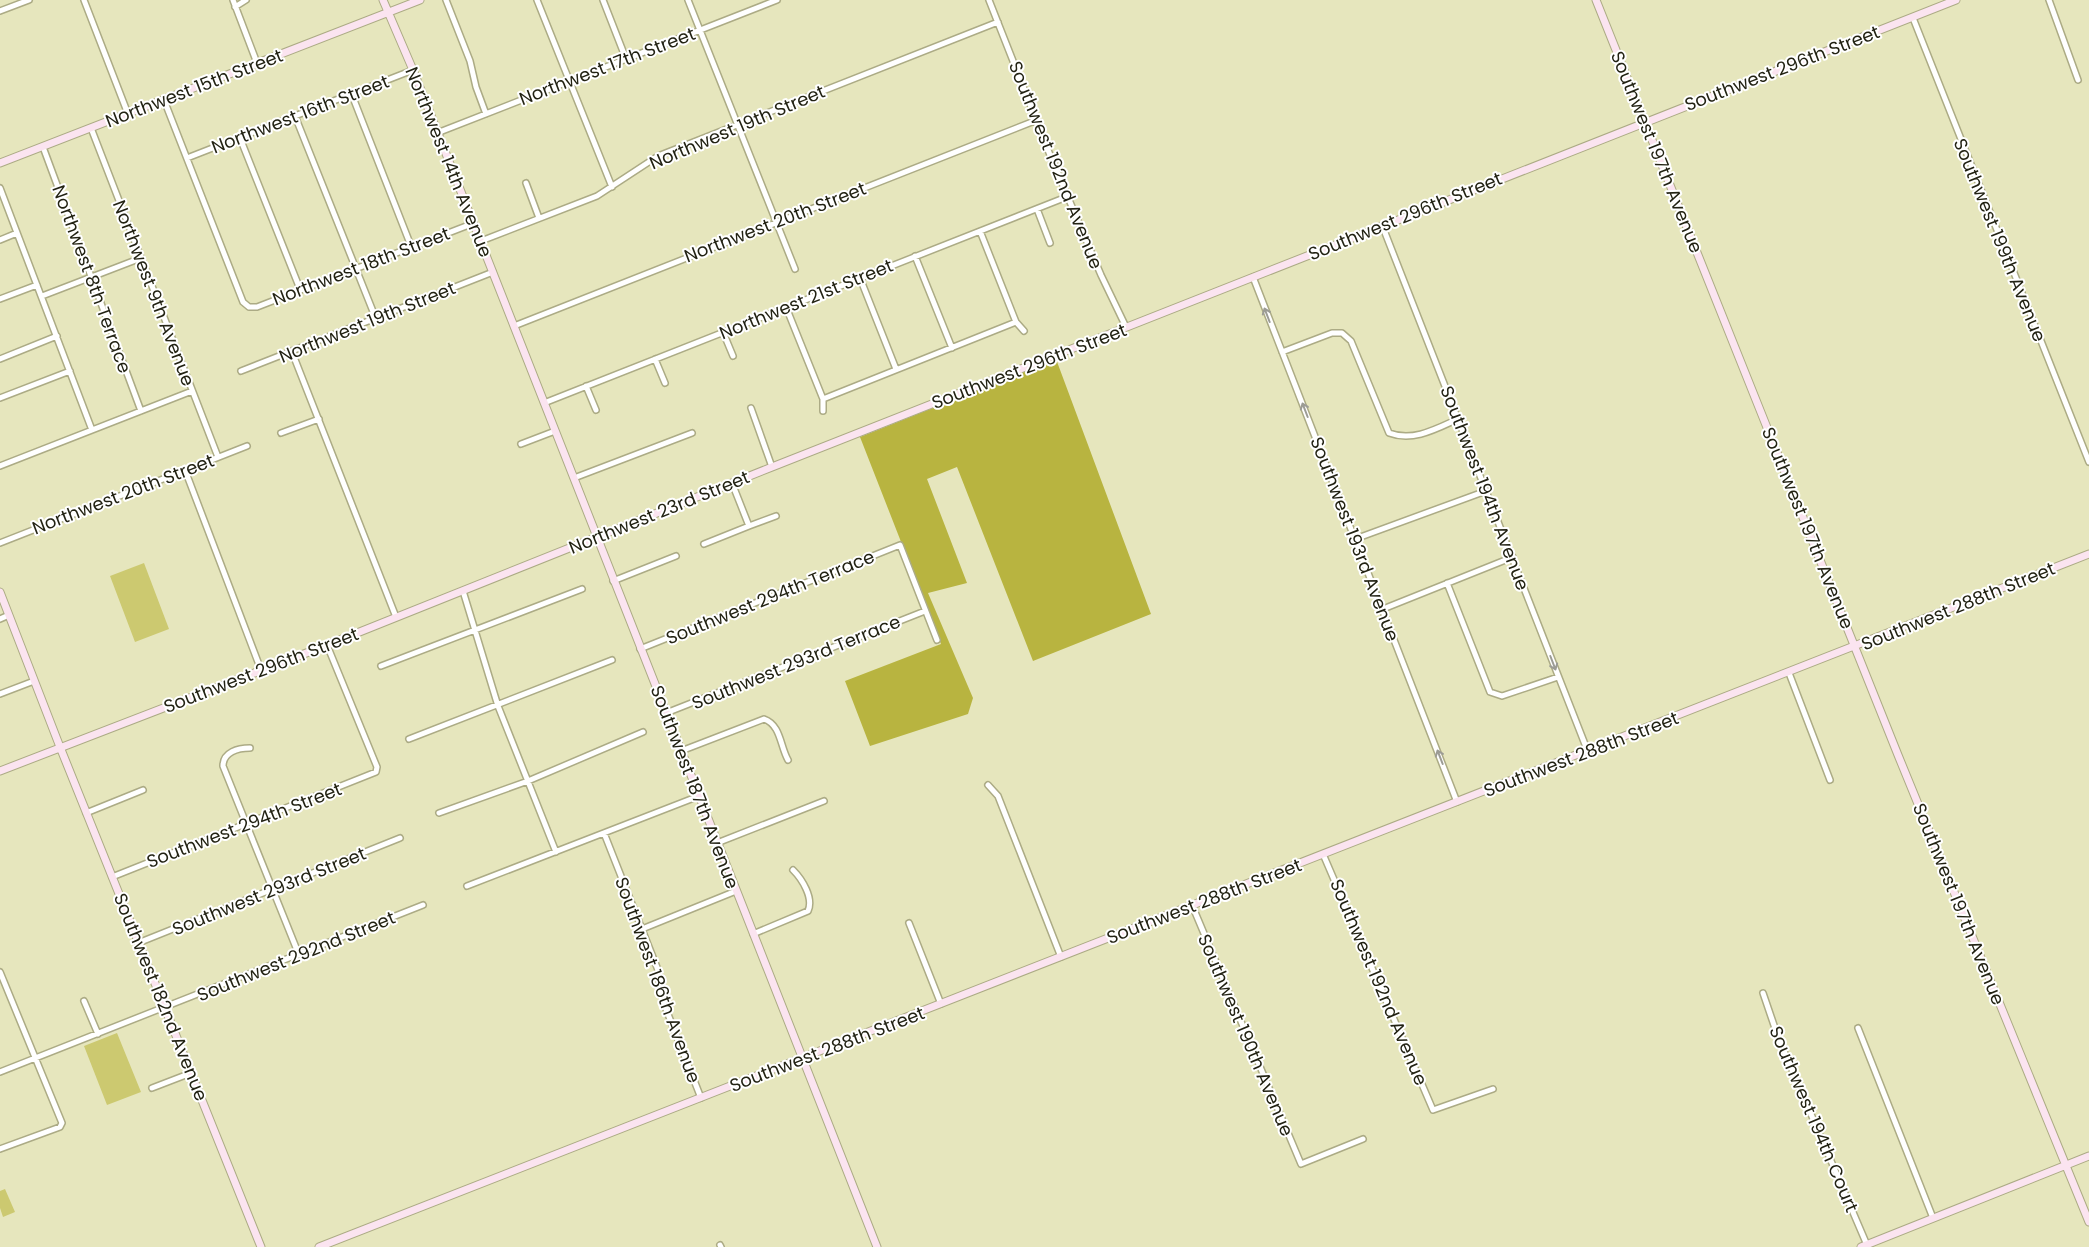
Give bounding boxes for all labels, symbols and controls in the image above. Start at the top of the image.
street label: Southwest 296th Street [1681,19,1883,117]
street label: Northwest 17th Street [515,21,699,111]
street label: Northwest 15th Street [102,43,286,133]
street label: Southwest 197th Avenue [1605,47,1709,257]
street label: Southwest 192nd Avenue [1003,57,1109,273]
street label: Northwest 14th Avenue [399,63,499,261]
street label: Northwest 16th Street [208,69,392,159]
street label: Northwest 19th Street [645,79,829,175]
street label: Southwest 199th Avenue [1948,135,2052,345]
street label: Southwest 296th Street [1304,166,1506,266]
street label: Northwest 20th Street [680,176,870,268]
street label: Northwest 8th Terrace [46,181,138,377]
street label: Northwest 9th Avenue [107,196,201,390]
street label: Northwest 18th Street [269,221,453,311]
street label: Northwest 21st Street [715,253,897,345]
street label: Northwest 19th Street [275,275,459,369]
one-way arrow [1262,308,1272,323]
street label: Southwest 296th Street [928,317,1130,415]
street label: Southwest 194th Avenue [1434,382,1536,594]
one-way arrow [1299,402,1308,417]
street label: Southwest 197th Avenue [1756,423,1860,633]
street label: Southwest 193rd Avenue [1304,433,1406,645]
street label: Northwest 20th Street [28,448,218,540]
street label: Northwest 23rd Street [565,464,753,560]
street label: Southwest 294th Terrace [662,544,878,650]
street label: Southwest 288th Street [1857,556,2059,656]
street label: Southwest 293rd Terrace [688,609,904,715]
street label: Southwest 296th Street [160,621,362,719]
one-way arrow [1549,654,1558,670]
street label: Southwest 187th Avenue [645,682,745,892]
street label: Southwest 288th Street [1480,705,1682,803]
one-way arrow [1435,749,1444,765]
street label: Southwest 294th Street [143,776,345,874]
street label: Southwest 197th Avenue [1907,799,2011,1009]
street label: Southwest 293rd Street [168,841,370,941]
street label: Southwest 288th Street [1103,852,1305,950]
street label: Southwest 186th Avenue [609,874,707,1086]
street label: Southwest 192nd Avenue [1324,875,1434,1089]
street label: Southwest 182nd Avenue [108,889,214,1105]
street label: Southwest 292nd Street [193,905,399,1007]
street label: Southwest 190th Avenue [1192,930,1300,1140]
street label: Southwest 288th Street [726,1000,928,1098]
street label: Southwest 194th Court [1763,1022,1865,1216]

